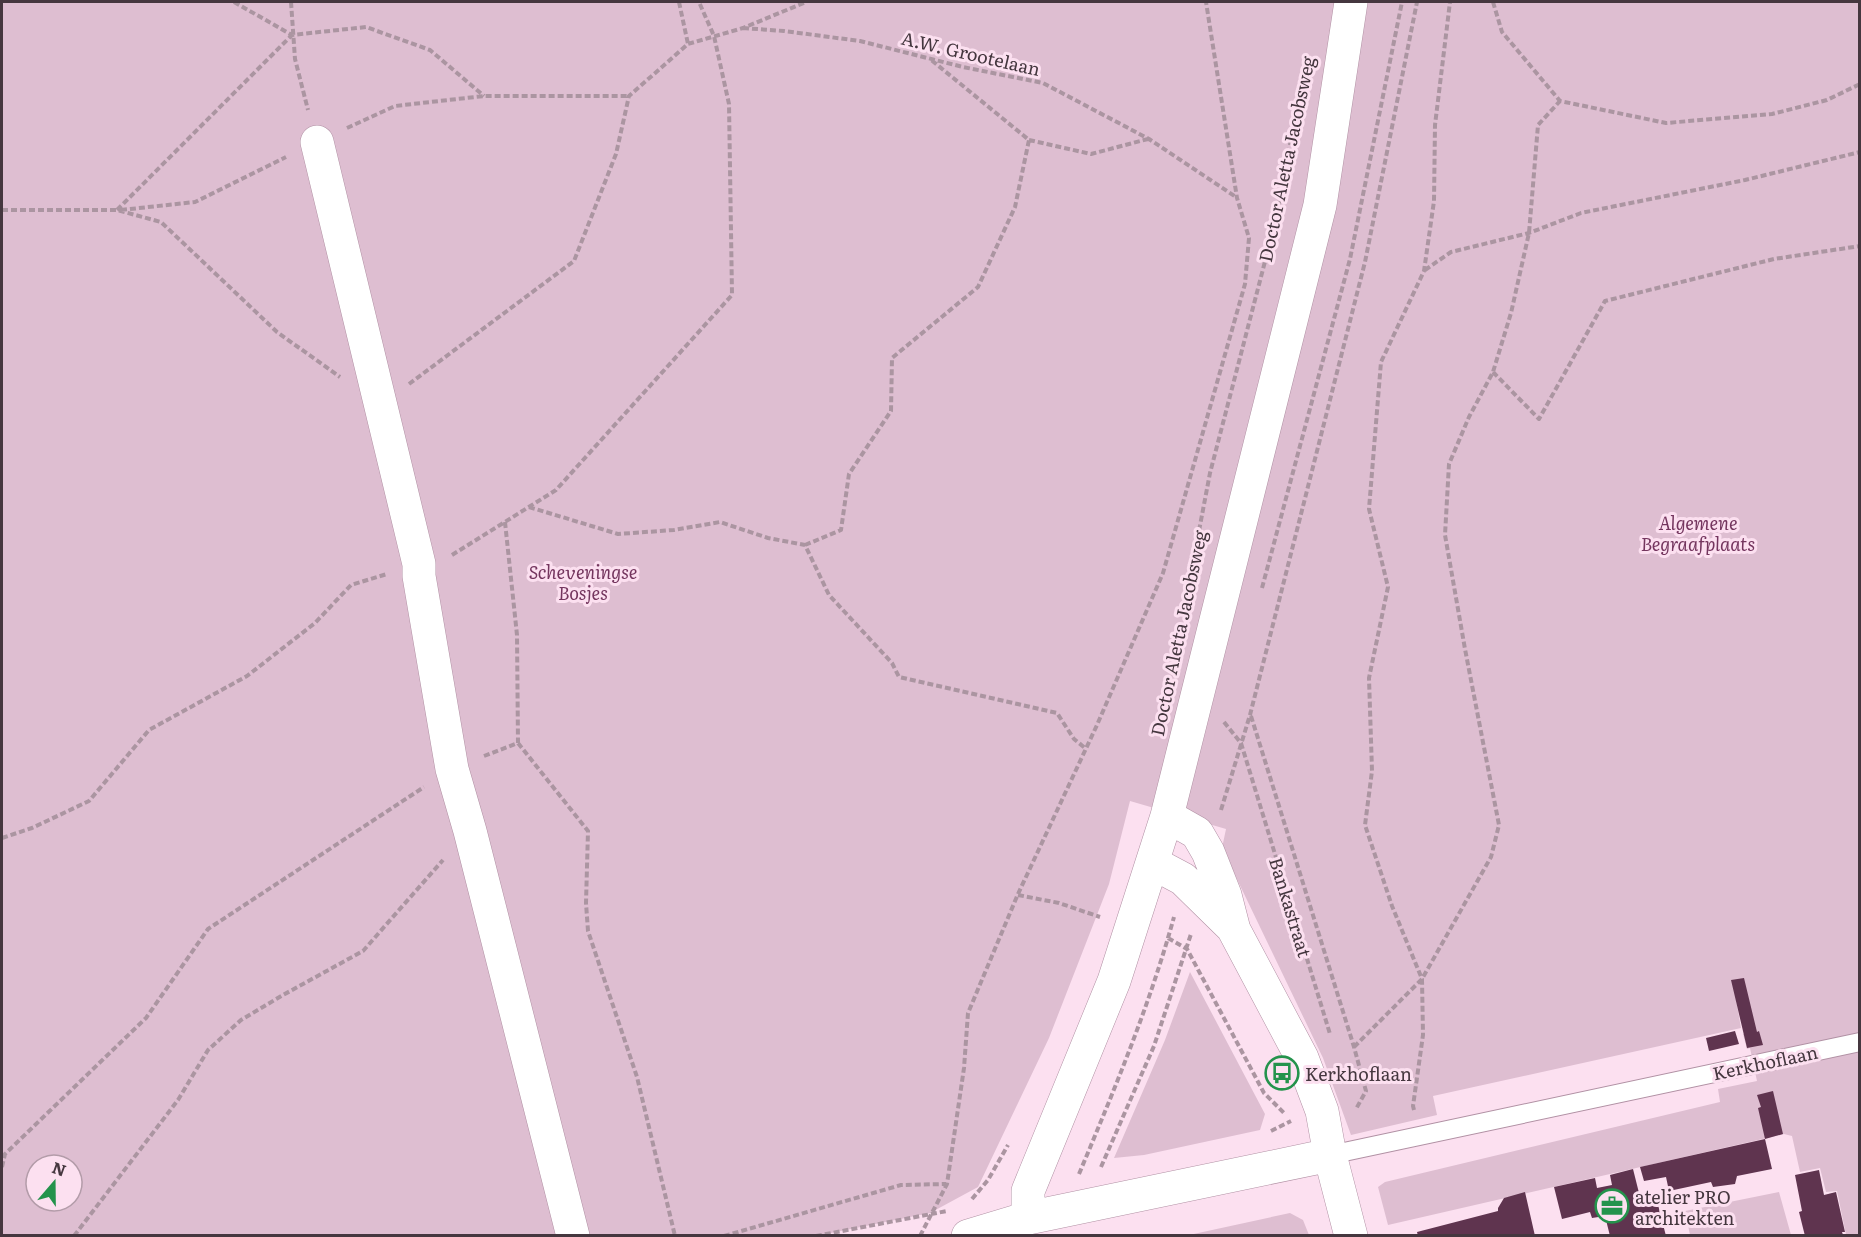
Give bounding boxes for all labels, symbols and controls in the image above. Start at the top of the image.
street label: A.W. Grootelaan [899,24,1043,82]
street label: Doctor Aletta Jacobsweg [1251,53,1321,264]
park label: Algemene Begraafplaats [1641,509,1755,557]
street label: Doctor Aletta Jacobsweg [1143,527,1213,738]
park label: Scheveningse Bosjes [529,558,637,606]
street label: Bankastraat [1263,854,1319,961]
street label: Kerkhoflaan [1710,1038,1820,1086]
bus stop icon: Kerkhoflaan [1264,1055,1300,1091]
place label: Kerkhoflaan [1305,1060,1412,1087]
north arrow [24,1153,84,1213]
text: N [49,1154,70,1182]
place label: atelier PRO architekten [1635,1183,1735,1231]
office icon: atelier PRO architekten [1594,1188,1630,1224]

